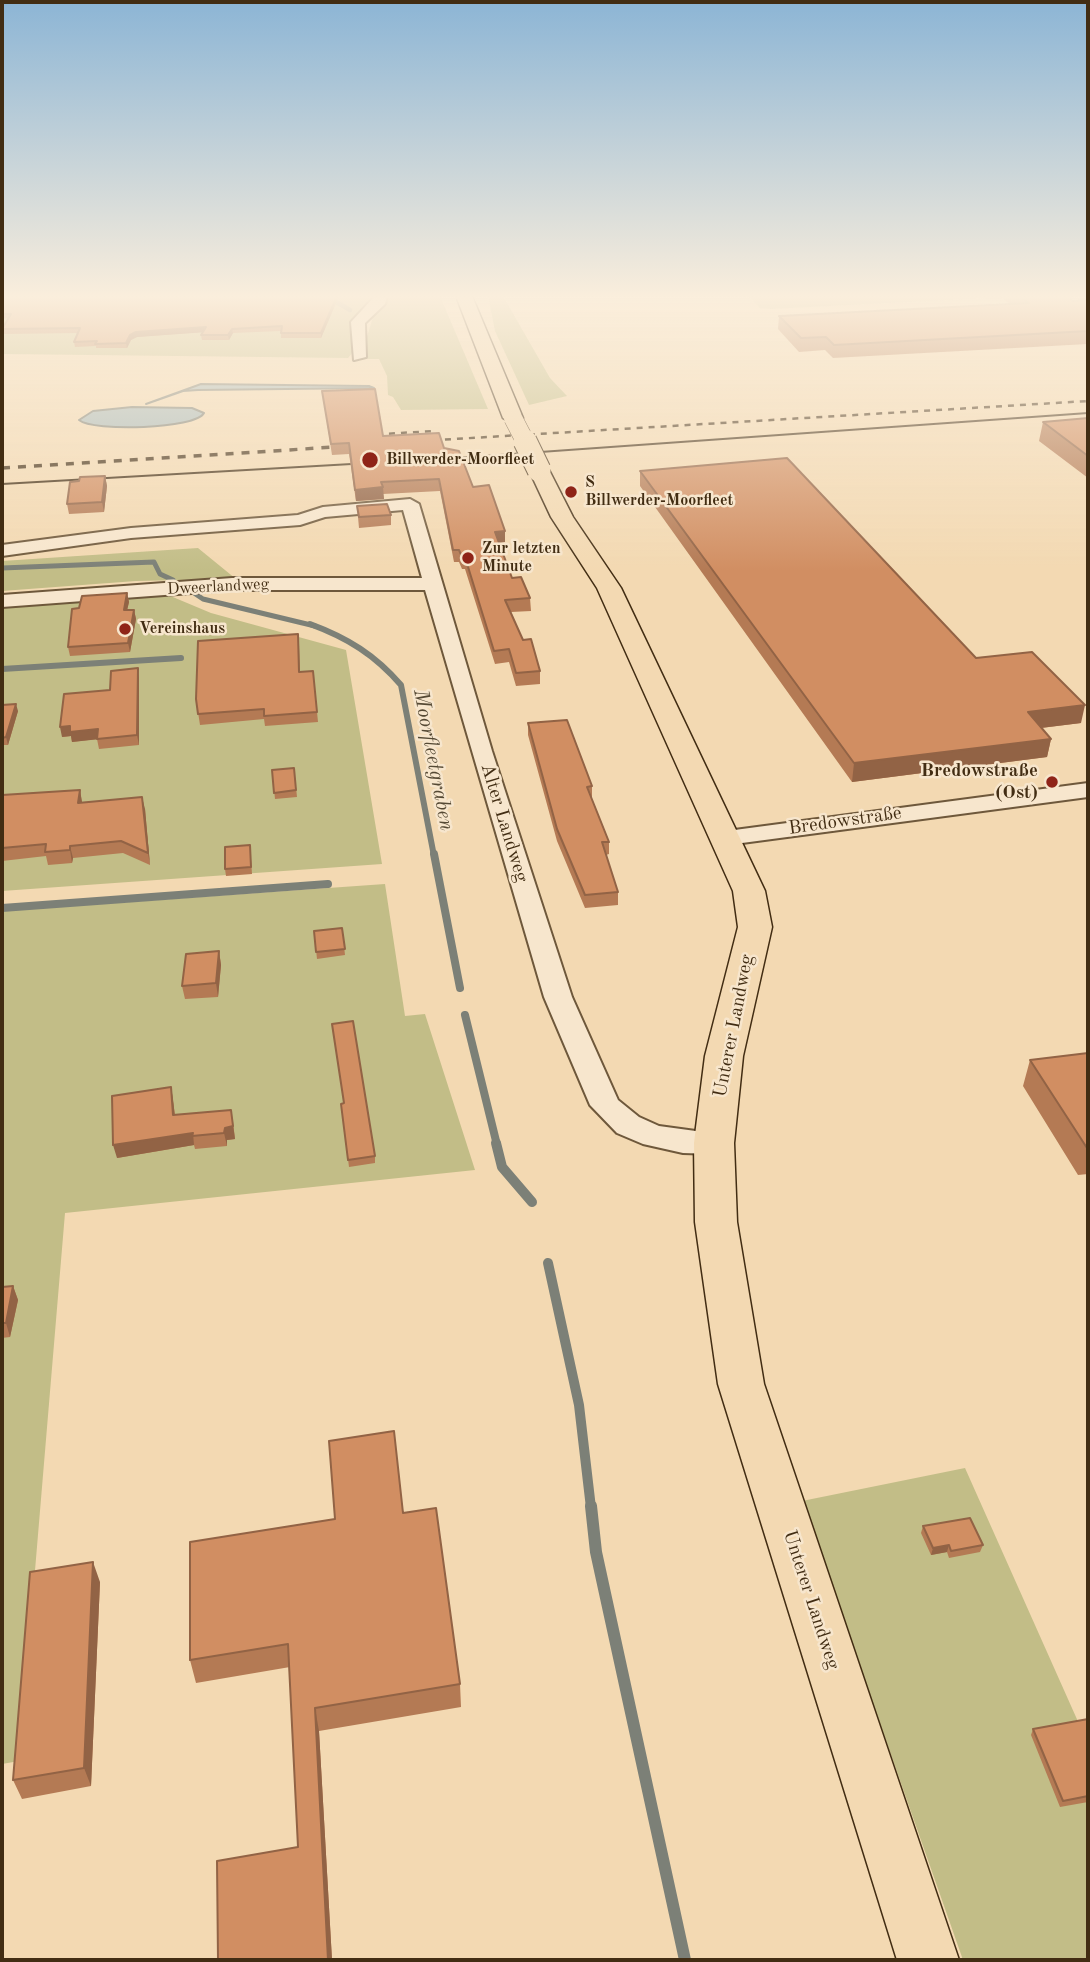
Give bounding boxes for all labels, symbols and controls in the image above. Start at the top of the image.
marker: Billwerder-Moorfleet [360,450,380,470]
place label: Billwerder-Moorfleet [386,450,534,470]
place label: S Billwerder-Moorfleet [585,473,733,511]
marker: S Billwerder-Moorfleet [563,484,579,500]
place label: Zur letzten Minute [482,539,561,577]
marker: Zur letzten Minute [460,550,476,566]
street label: Dweerlandweg [166,575,270,599]
place label: Vereinshaus [139,619,225,639]
marker: Vereinshaus [117,621,133,637]
water label: Moorfleetgraben [407,687,459,833]
place label: Bredowstraße (Ost) [921,760,1038,804]
street label: Alter Landweg [475,761,533,885]
marker: Bredowstraße (Ost) [1044,774,1060,790]
street label: Bredowstraße [787,802,903,840]
street label: Unterer Landweg [709,953,759,1099]
street label: Unterer Landweg [778,1527,844,1673]

